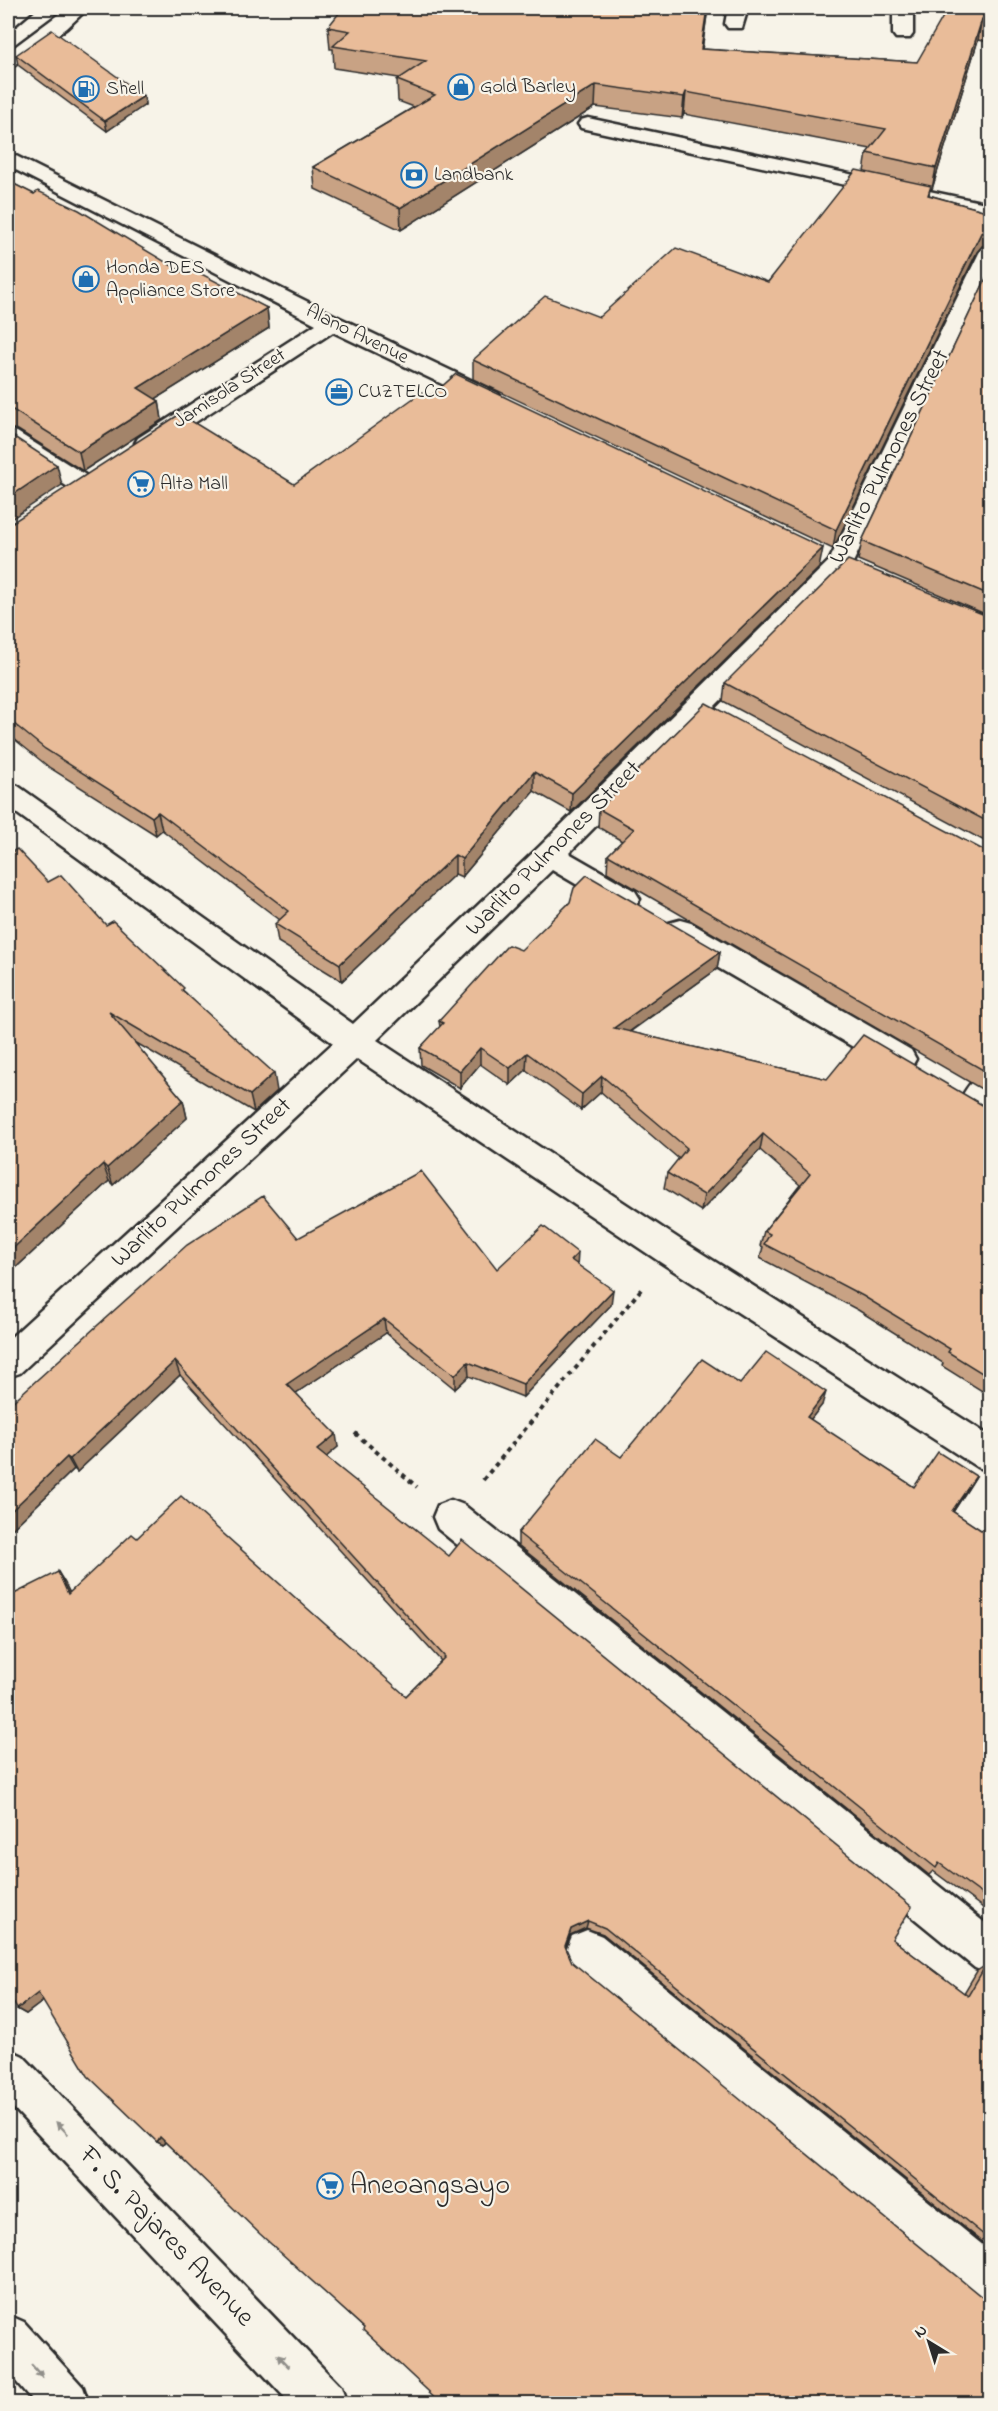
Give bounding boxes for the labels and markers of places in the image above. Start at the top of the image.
shop icon: Gold Barley [446,72,476,102]
place label: Gold Barley [480,73,576,102]
fuel station icon: Shell [71,74,101,104]
place label: Shell [106,75,144,104]
bank icon: Landbank [399,160,429,190]
place label: Landbank [434,161,514,190]
place label: Honda DES Appliance Store [106,254,235,306]
shop icon: Honda DES Appliance Store [71,264,101,294]
office icon: CUZTELCO [324,377,354,407]
place label: CUZTELCO [358,378,447,407]
supermarket icon: Alta Mall [126,469,156,499]
place label: Alta Mall [160,470,228,499]
place label: Aneoangsayo [350,2166,510,2207]
supermarket icon: Aneoangsayo [315,2171,345,2201]

